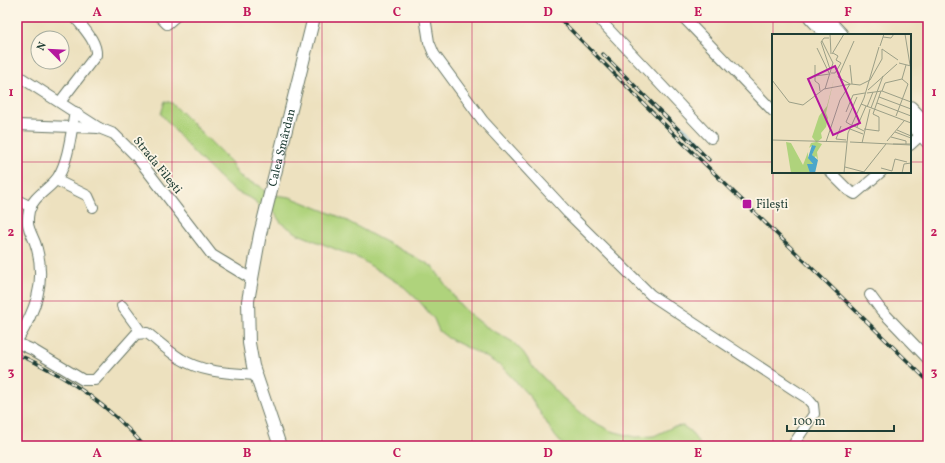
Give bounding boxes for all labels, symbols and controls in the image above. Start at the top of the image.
text: A [92,4,102,22]
text: B [243,4,252,22]
text: C [393,4,401,22]
text: D [543,4,553,22]
text: E [694,4,702,22]
text: F [844,4,852,22]
north arrow [30,30,70,70]
inset map [772,34,911,173]
text: N [34,40,51,53]
text: 1 [8,84,14,102]
text: 1 [931,84,937,102]
street label: Calea Smârdan [265,107,300,188]
street label: Strada Filești [129,134,185,198]
place label: Filești [756,197,789,213]
marker: Filești [741,198,753,210]
text: 2 [8,224,15,242]
text: 2 [931,224,938,242]
text: 3 [8,364,15,382]
text: 3 [931,364,938,382]
scale bar [787,407,894,433]
text: 100 m [793,414,826,430]
text: A [92,445,102,463]
text: B [243,445,252,463]
text: C [393,445,401,463]
text: D [543,445,553,463]
text: E [694,445,702,463]
text: F [844,445,852,463]

